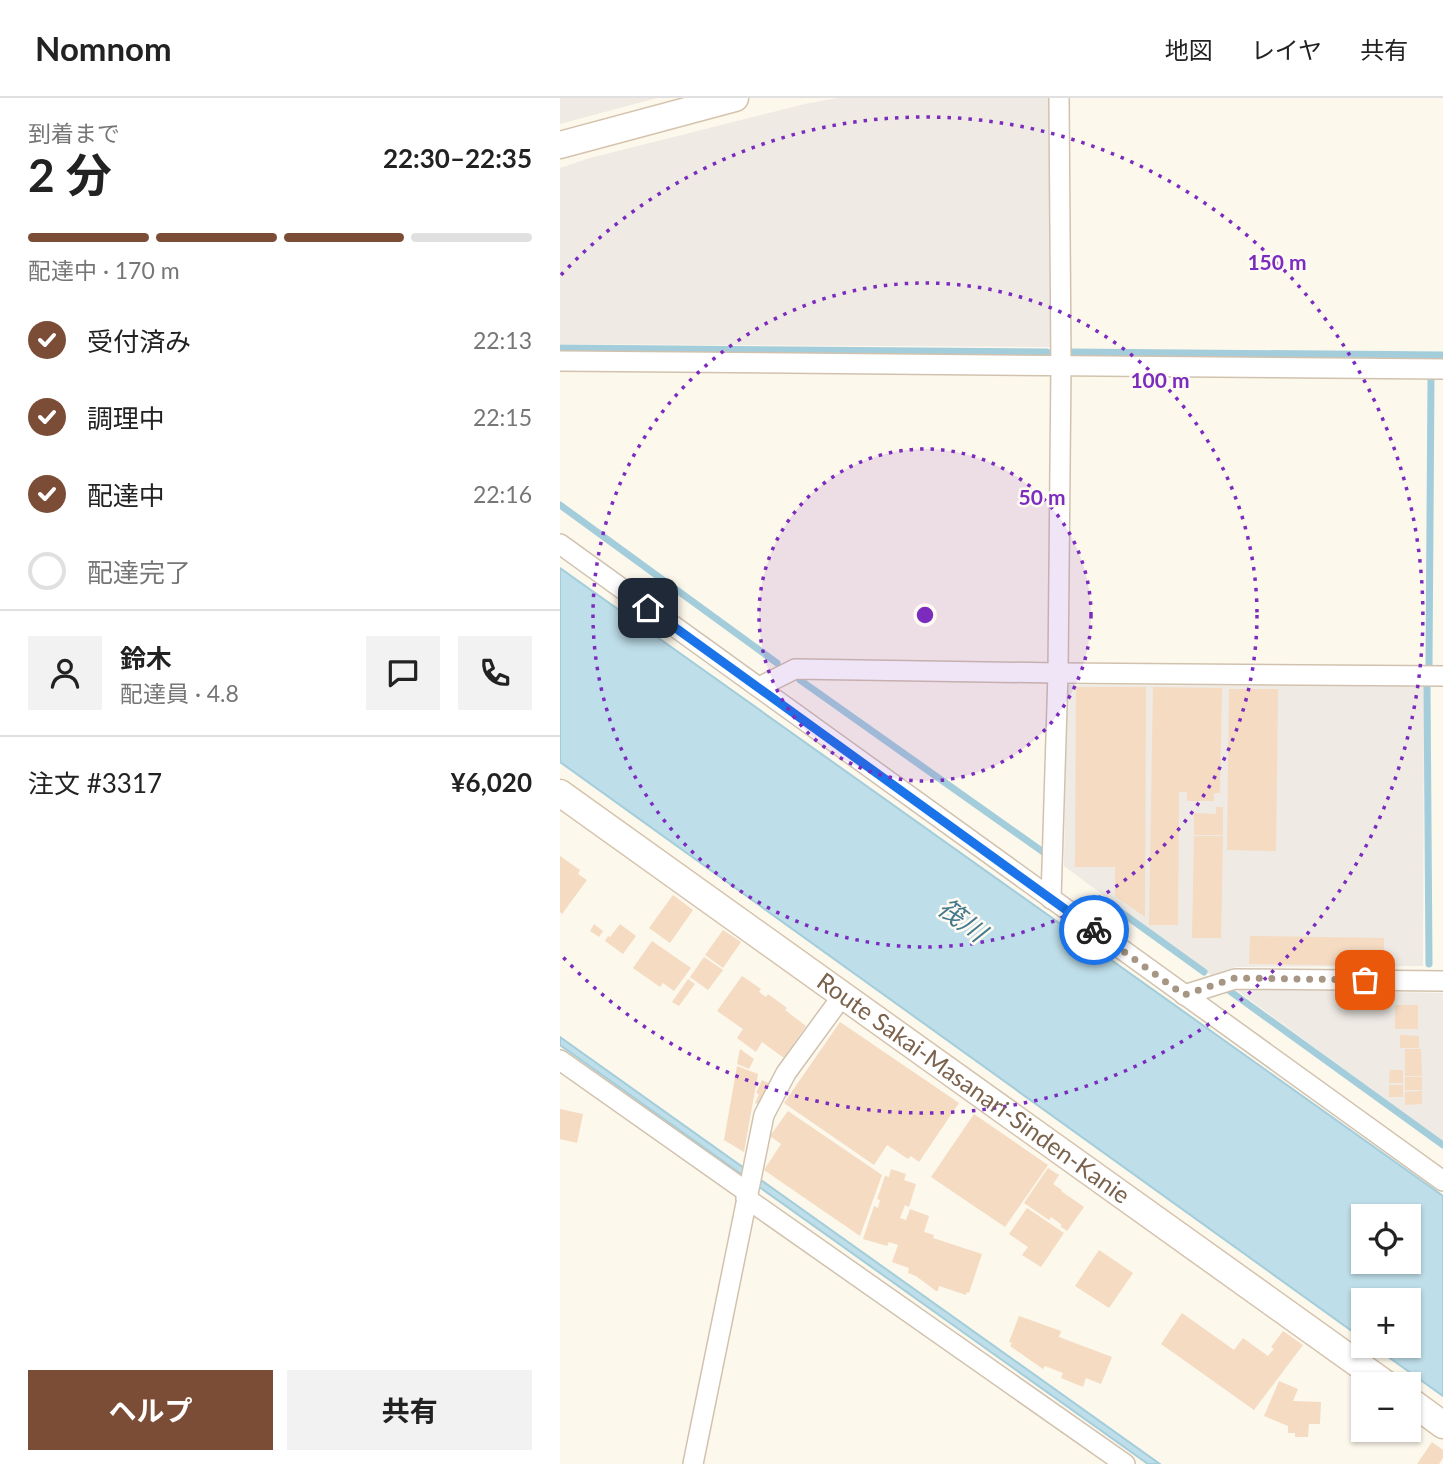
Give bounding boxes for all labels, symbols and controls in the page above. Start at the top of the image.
text: Nomnom [35,28,172,68]
text: 地図 [1165,35,1213,64]
text: レイヤ [1251,35,1322,64]
text: 共有 [1360,35,1408,64]
text: 到着まで [28,119,120,147]
text: 22:30–22:35 [383,142,532,174]
text: 2 分 [28,147,112,202]
text: 150 m [1247,249,1307,274]
text: 配達中 · 170 m [28,256,180,284]
icon: check [28,321,66,359]
text: 受付済み [87,325,191,357]
text: 22:13 [473,326,532,354]
text: 100 m [1130,367,1190,392]
icon: check [28,398,66,436]
text: 調理中 [87,402,165,434]
text: 22:15 [473,403,532,431]
icon: check [28,475,66,513]
text: 配達中 [87,479,165,511]
text: 22:16 [473,480,532,508]
text: 50 m [1018,484,1066,509]
text: 配達完了 [87,556,191,588]
pin [618,578,678,638]
icon: home [629,589,667,627]
centre of rings [913,603,937,627]
button: person [28,636,102,710]
button: chat [366,636,440,710]
button: phone [458,636,532,710]
text: 鈴木 [120,642,172,674]
text: 配達員 · 4.8 [120,679,239,707]
text: ¥6,020 [451,766,532,798]
text: 注文 #3317 [28,767,162,799]
water label: 筏川 [932,891,995,949]
courier [1059,895,1129,965]
icon: bike [1075,911,1113,949]
pin [1335,950,1395,1010]
icon: bag [1346,961,1384,999]
street label: Route Sakai-Masanari-Sinden-Kanie [812,966,1136,1209]
map controls [1351,1204,1421,1442]
button: locate [1351,1204,1421,1274]
button: + [1351,1288,1421,1358]
button: ヘルプ [28,1370,273,1450]
button: 共有 [287,1370,532,1450]
button: − [1351,1372,1421,1442]

